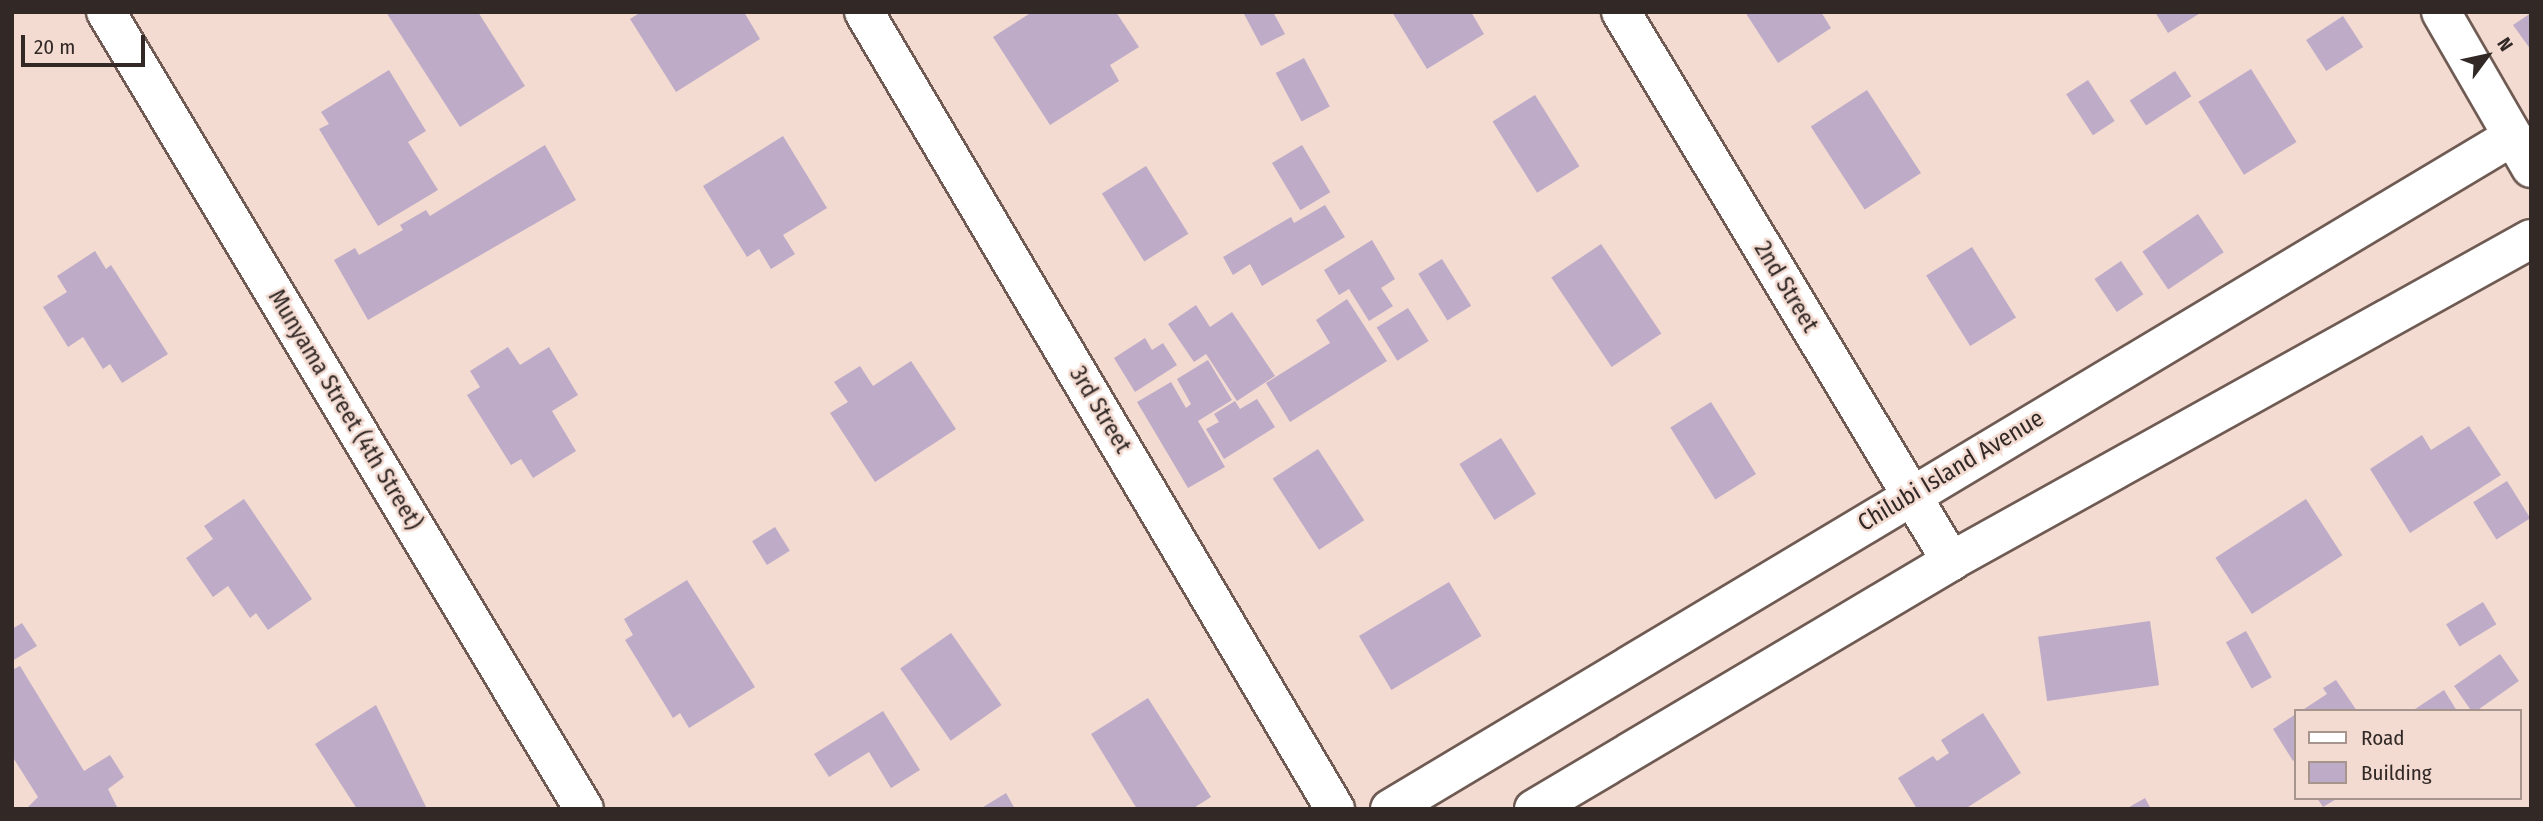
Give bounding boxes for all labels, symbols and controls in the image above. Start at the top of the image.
scale bar [24,21,149,65]
north arrow [2452,21,2522,91]
text: N [2492,33,2518,55]
text: 20 m [34,34,75,60]
street label: 2nd Street [1748,236,1824,338]
street label: Munyama Street (4th Street) [262,285,428,535]
street label: 3rd Street [1063,361,1137,459]
street label: Chilubi Island Avenue [1853,404,2049,538]
legend [2294,709,2522,800]
text: Road [2361,725,2405,751]
text: Building [2361,760,2432,786]

